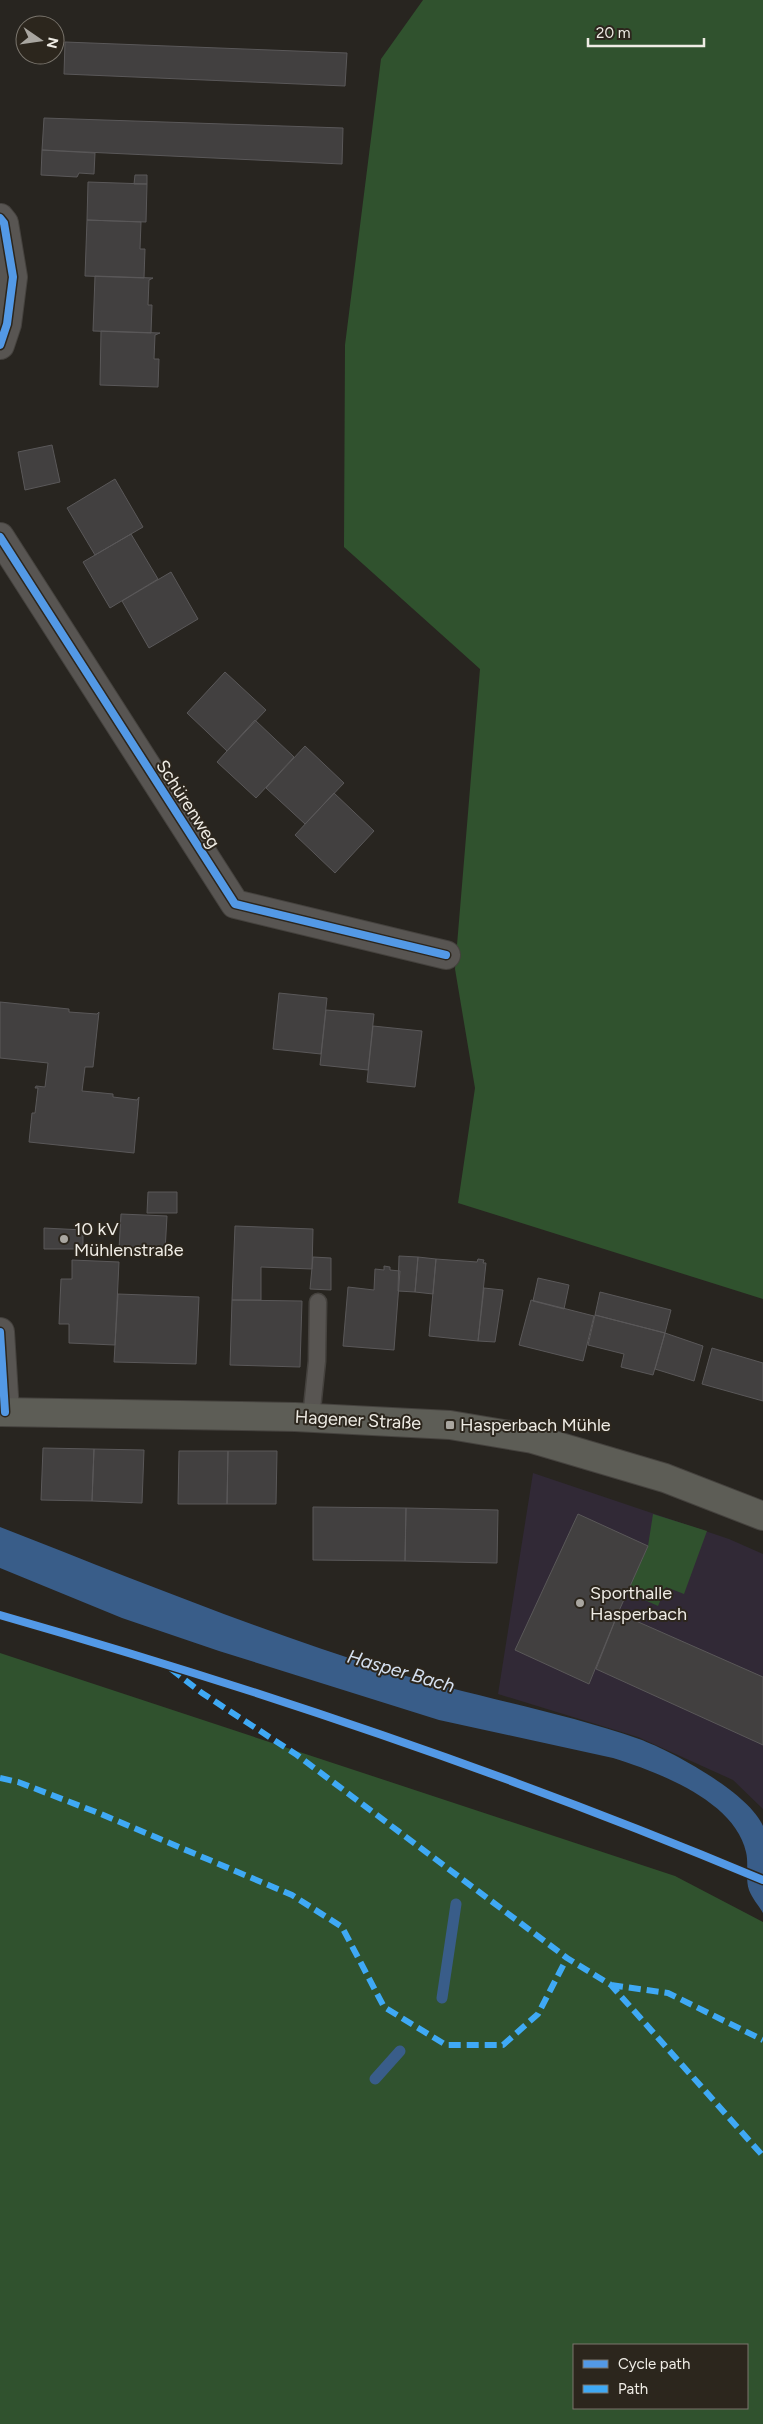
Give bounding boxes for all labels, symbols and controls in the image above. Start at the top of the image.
north arrow [15,15,65,65]
scale bar [588,15,704,47]
text: 20 m [596,24,630,42]
text: N [43,36,62,50]
street label: Schürenweg [151,756,225,852]
place label: 10 kV Mühlenstraße [74,1218,184,1261]
marker: 10 kV Mühlenstraße [58,1233,70,1245]
street label: Hagener Straße [294,1406,422,1434]
place label: Hasperbach Mühle [460,1414,611,1436]
marker: Hasperbach Mühle [444,1419,456,1431]
place label: Sporthalle Hasperbach [590,1582,687,1625]
marker: Sporthalle Hasperbach [574,1597,586,1609]
water label: Hasper Bach [345,1645,458,1697]
legend [573,2344,748,2409]
text: Cycle path [618,2355,690,2373]
text: Path [618,2380,648,2398]

